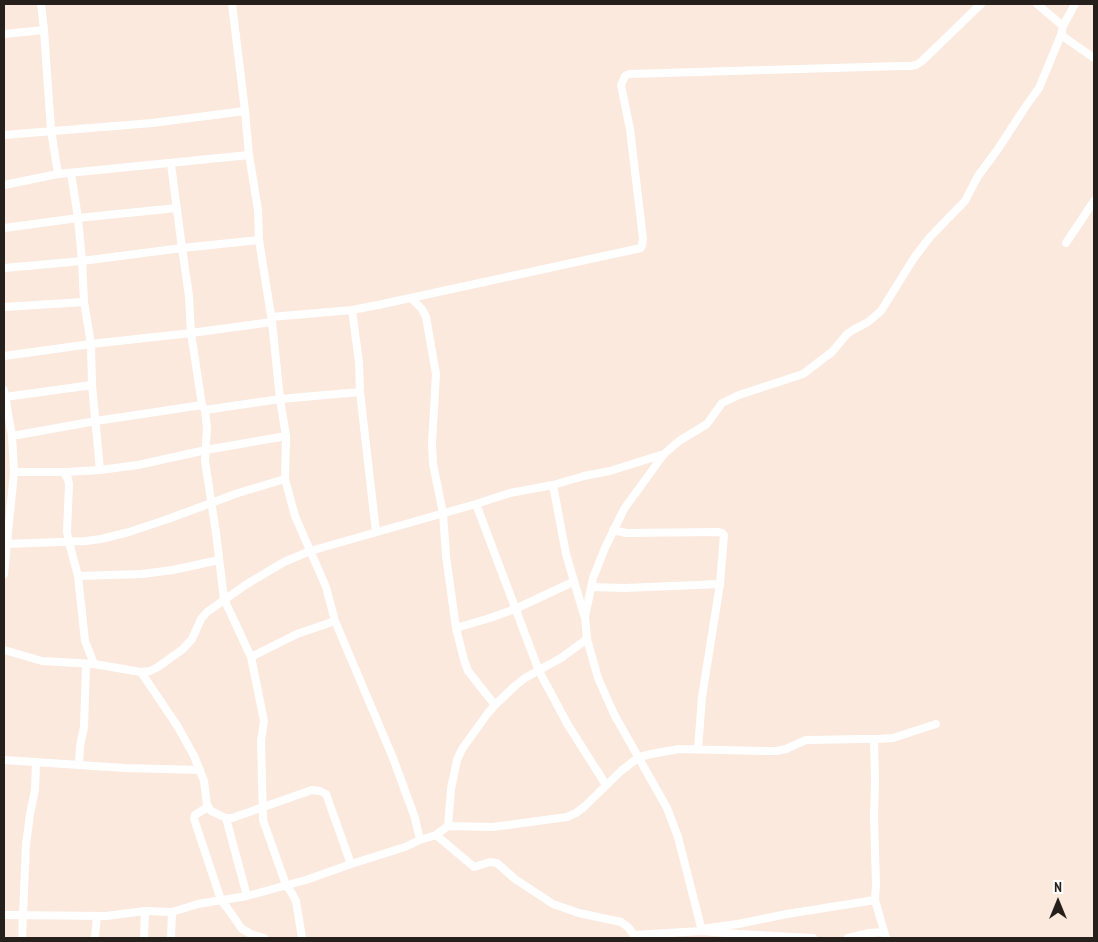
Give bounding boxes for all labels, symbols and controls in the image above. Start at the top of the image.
north arrow [1033,877,1083,927]
text: N [1054,878,1062,896]

